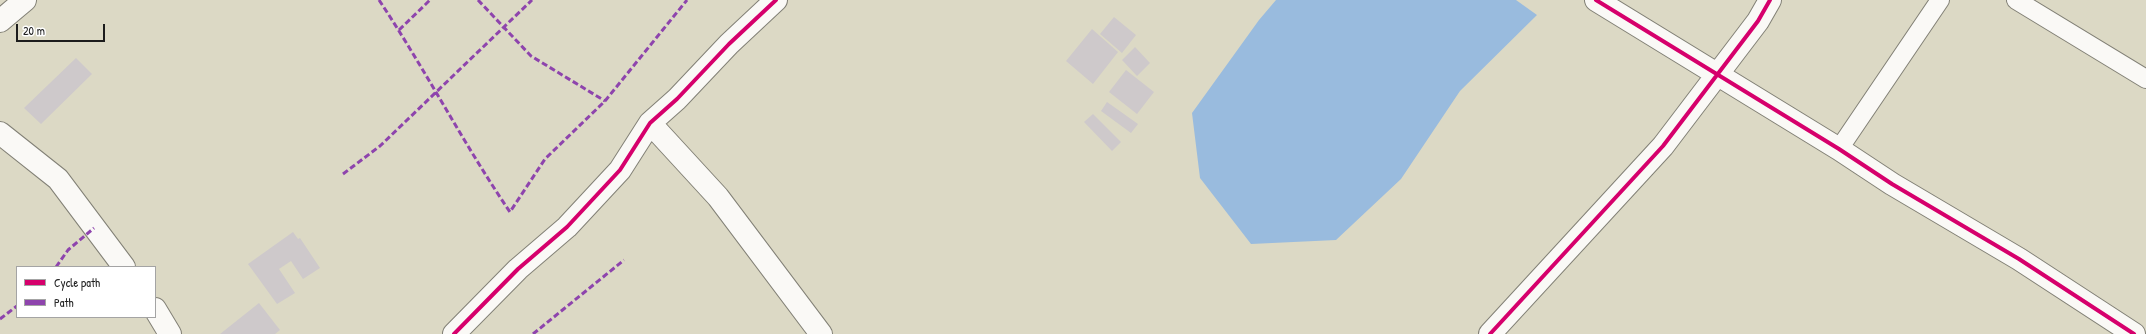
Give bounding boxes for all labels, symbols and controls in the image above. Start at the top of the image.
scale bar [18,16,107,42]
text: 20 m [23,22,45,39]
legend [16,266,156,318]
text: Cycle path [54,274,100,291]
text: Path [54,294,74,311]

